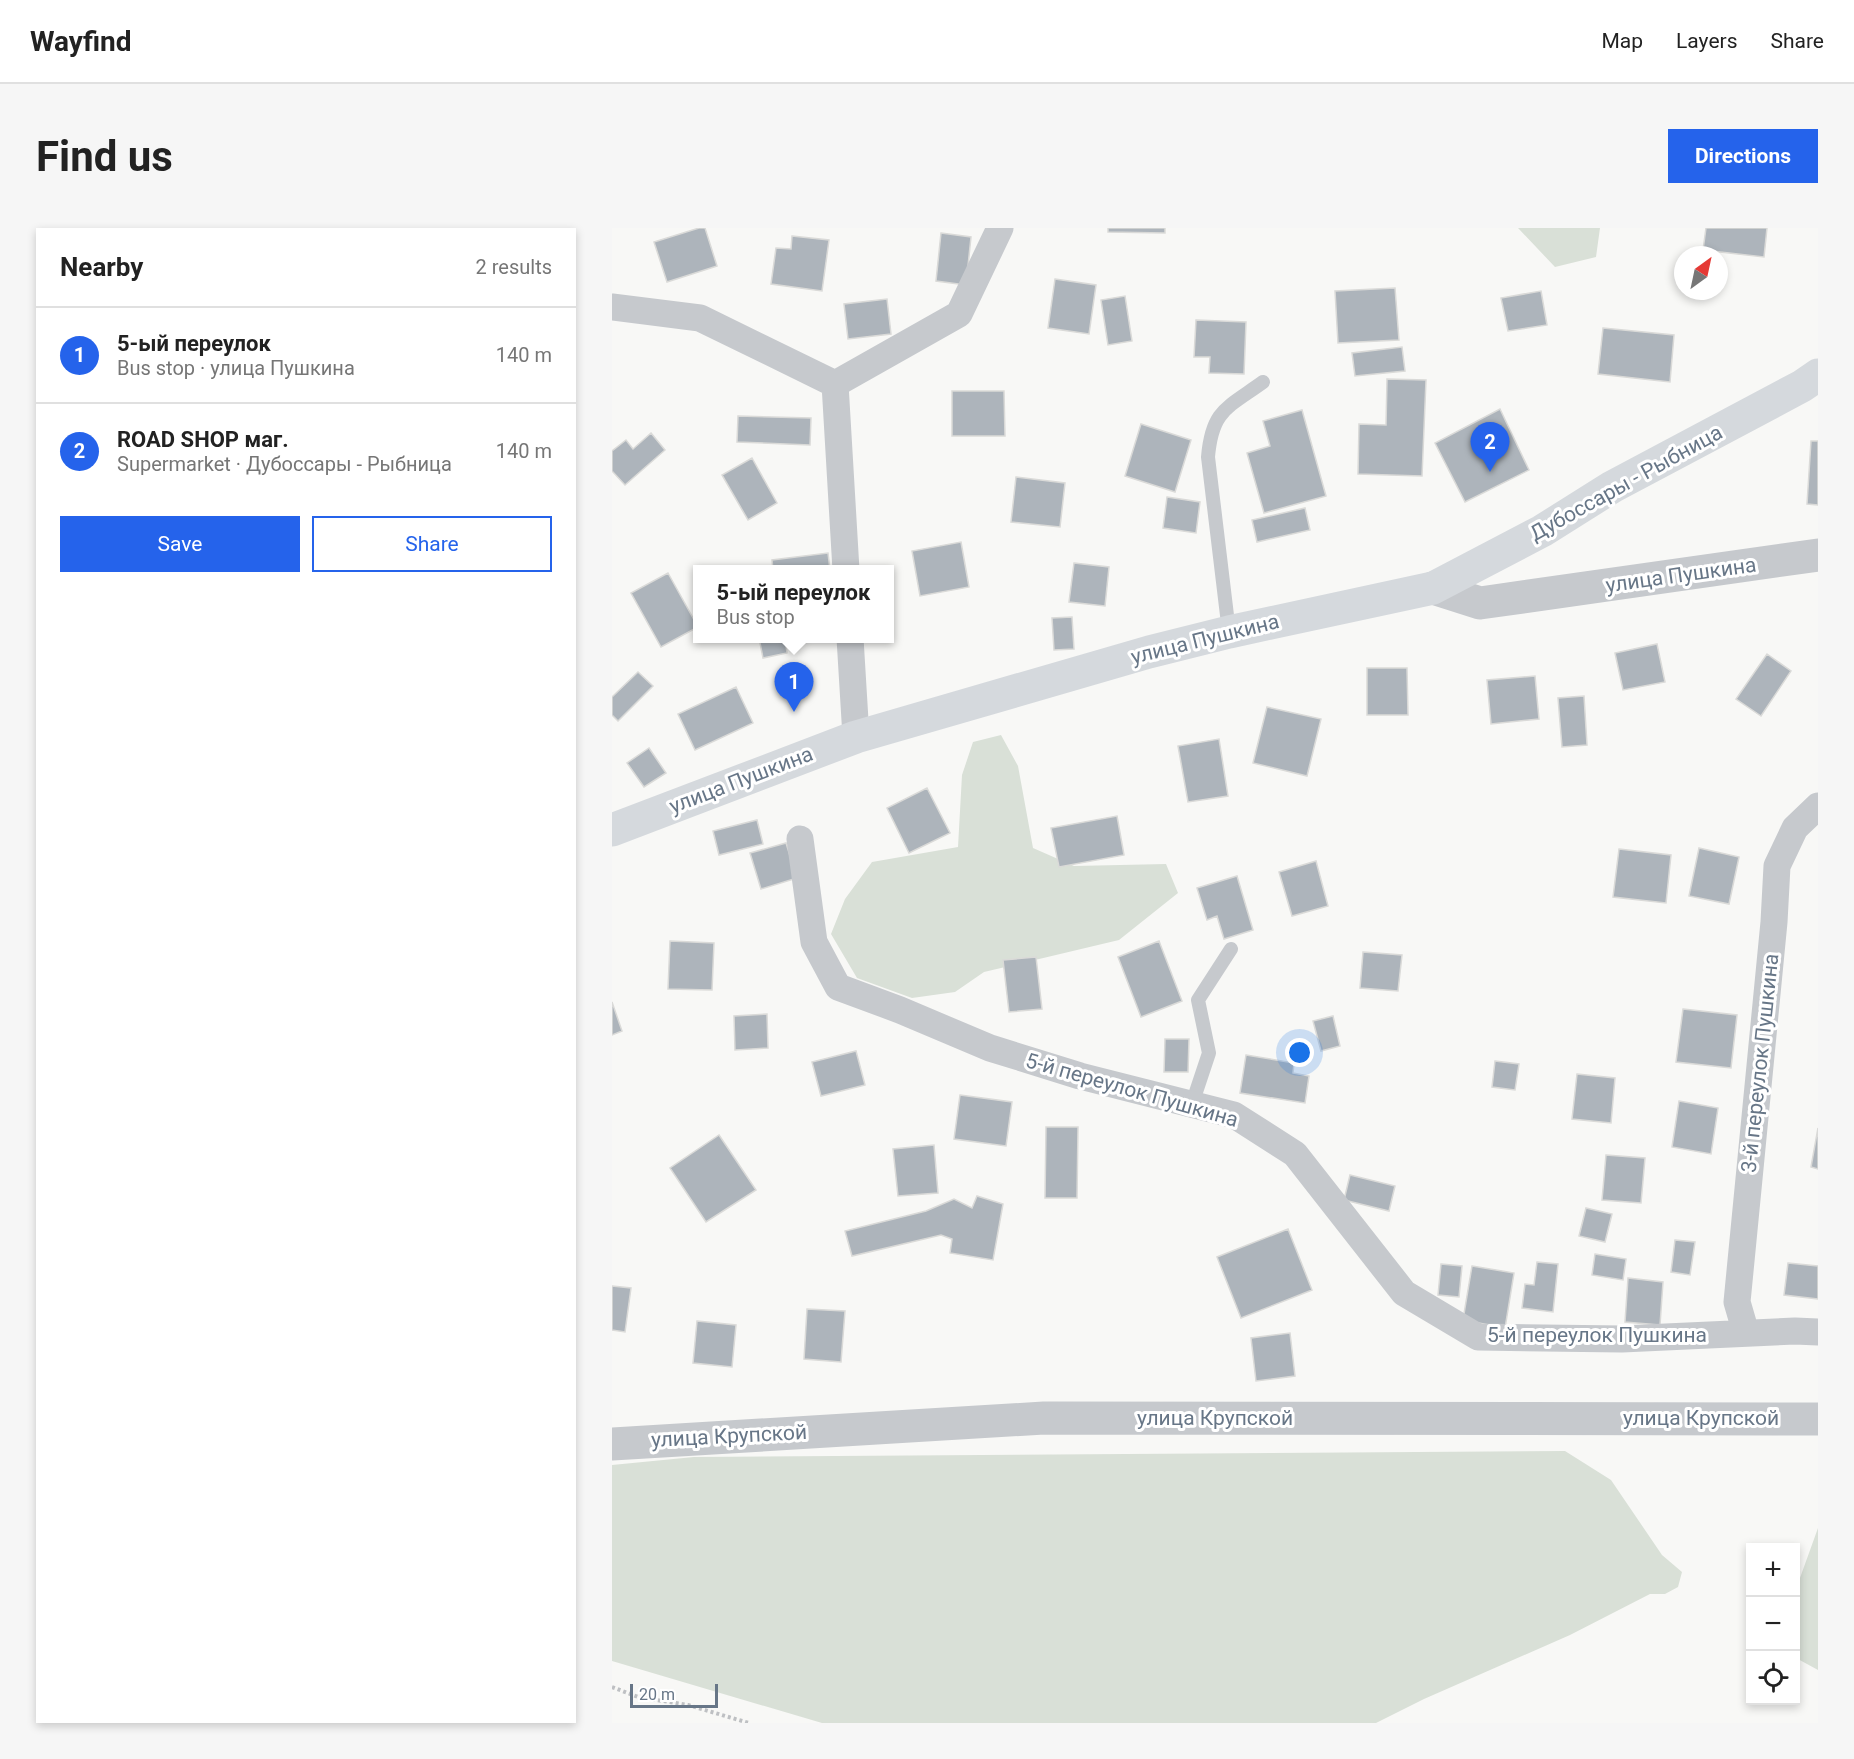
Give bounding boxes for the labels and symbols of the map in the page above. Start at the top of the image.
north arrow [1674,246,1728,300]
street label: Дубоссары - Рыбница [1526,420,1726,546]
pin: 2 [1470,422,1510,472]
street label: улица Пушкина [1604,553,1758,597]
street label: улица Пушкина [1128,609,1282,669]
pin: 1 [774,662,813,712]
street label: улица Пушкина [666,742,816,818]
street label: 3-й переулок Пушкина [1737,952,1783,1174]
your location [1285,1038,1314,1067]
street label: 5-й переулок Пушкина [1023,1048,1241,1132]
street label: 5-й переулок Пушкина [1487,1323,1707,1347]
street label: улица Крупской [1137,1406,1293,1430]
street label: улица Крупской [1623,1406,1779,1430]
street label: улица Крупской [650,1420,808,1452]
scale bar [630,1681,718,1708]

